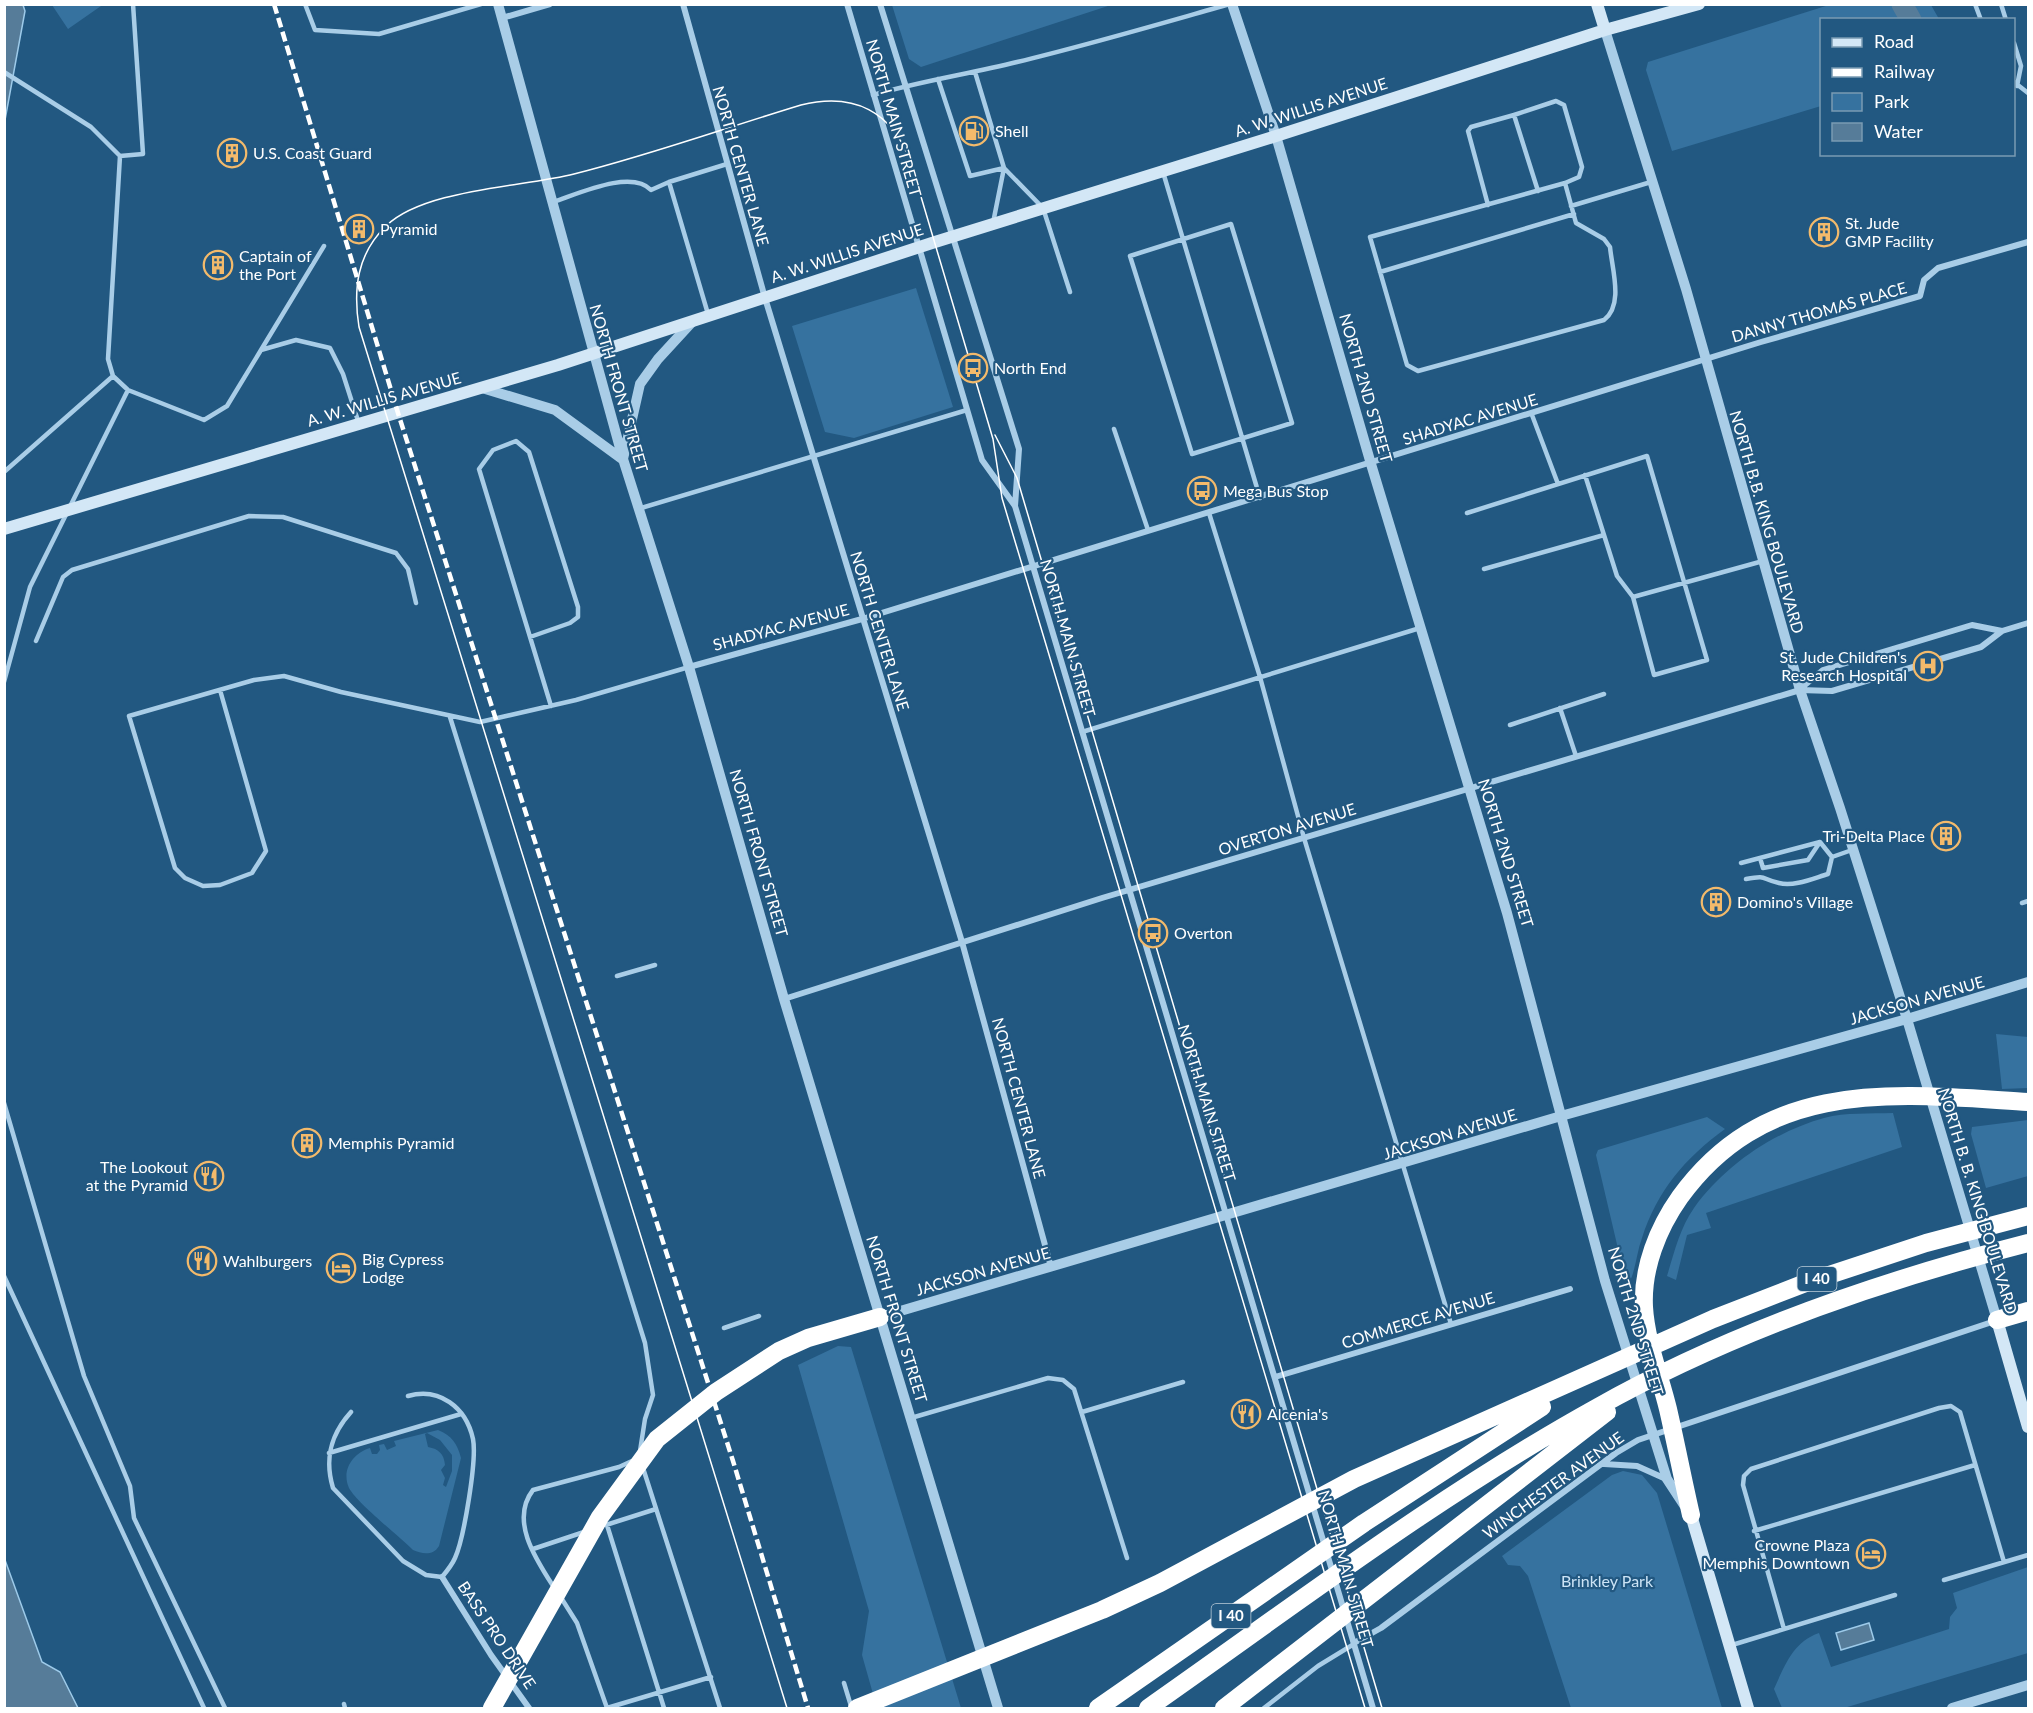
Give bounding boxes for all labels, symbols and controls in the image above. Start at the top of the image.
legend [1820,18,2015,156]
text: Road [1874,30,1914,52]
street label: NORTH MAIN STREET [863,37,926,199]
text: Railway [1874,60,1935,82]
street label: A. W. WILLIS AVENUE [1232,73,1390,140]
street label: NORTH CENTER LANE [709,84,773,248]
text: Park [1874,90,1910,112]
fuel station icon: Shell [958,115,990,147]
text: Water [1874,120,1923,142]
place label: Shell [995,121,1028,140]
building icon: U.S. Coast Guard [216,137,248,169]
place label: U.S. Coast Guard [253,143,372,162]
building icon: Pyramid [343,213,375,245]
place label: St. Jude GMP Facility [1845,213,1935,250]
building icon: St. Jude GMP Facility [1808,216,1840,248]
place label: Pyramid [380,219,437,238]
street label: A. W. WILLIS AVENUE [768,219,926,286]
place label: Captain of the Port [239,246,312,283]
building icon: Captain of the Port [202,249,234,281]
street label: DANNY THOMAS PLACE [1729,277,1909,346]
street label: NORTH FRONT STREET [586,302,653,474]
street label: NORTH 2ND STREET [1336,311,1397,465]
bus stop icon: North End [957,352,989,384]
place label: North End [994,358,1067,377]
street label: A. W. WILLIS AVENUE [305,367,463,430]
street label: SHADYAC AVENUE [1400,389,1540,448]
street label: NORTH B.B. KING BOULEVARD [1726,408,1808,636]
bus stop icon: Mega Bus Stop [1186,475,1218,507]
place label: Mega Bus Stop [1223,481,1329,500]
street label: NORTH CENTER LANE [847,549,914,713]
street label: NORTH MAIN STREET [1037,557,1100,719]
street label: SHADYAC AVENUE [711,599,851,654]
place label: St. Jude Children's Research Hospital [1780,647,1907,684]
hospital icon: St. Jude Children's Research Hospital [1912,650,1944,682]
street label: NORTH FRONT STREET [726,767,793,939]
street label: NORTH 2ND STREET [1475,776,1538,930]
street label: OVERTON AVENUE [1216,799,1358,859]
building icon: Tri-Delta Place [1930,820,1962,852]
place label: Tri-Delta Place [1822,826,1925,845]
building icon: Domino's Village [1700,886,1732,918]
place label: Domino's Village [1737,892,1853,911]
bus stop icon: Overton [1137,917,1169,949]
place label: Overton [1174,923,1233,942]
street label: JACKSON AVENUE [1847,971,1986,1028]
street label: NORTH CENTER LANE [989,1015,1050,1180]
street label: NORTH MAIN STREET [1175,1022,1241,1184]
street label: NORTH B. B. KING BOULEVARD [1935,1086,2022,1316]
street label: JACKSON AVENUE [1381,1104,1519,1163]
building icon: Memphis Pyramid [291,1127,323,1159]
place label: Memphis Pyramid [328,1133,454,1152]
place label: The Lookout at the Pyramid [86,1157,188,1194]
restaurant icon: The Lookout at the Pyramid [193,1160,225,1192]
street label: NORTH FRONT STREET [863,1233,932,1405]
street label: JACKSON AVENUE [913,1242,1052,1299]
street label: NORTH 2ND STREET [1605,1244,1668,1398]
restaurant icon: Wahlburgers [186,1245,218,1277]
place label: Big Cypress Lodge [362,1249,444,1286]
place label: Wahlburgers [223,1251,312,1270]
hotel icon: Big Cypress Lodge [325,1252,357,1284]
road number: I 40 [1798,1267,1836,1291]
street label: COMMERCE AVENUE [1339,1287,1497,1352]
restaurant icon: Alcenia's [1230,1398,1262,1430]
place label: Alcenia's [1267,1404,1328,1423]
street label: WINCHESTER AVENUE [1479,1427,1627,1542]
street label: NORTH MAIN STREET [1315,1488,1378,1650]
place label: Crowne Plaza Memphis Downtown [1702,1535,1850,1572]
hotel icon: Crowne Plaza Memphis Downtown [1855,1538,1887,1570]
park label: Brinkley Park [1561,1571,1654,1590]
street label: BASS PRO DRIVE [454,1577,540,1692]
road number: I 40 [1212,1604,1250,1628]

